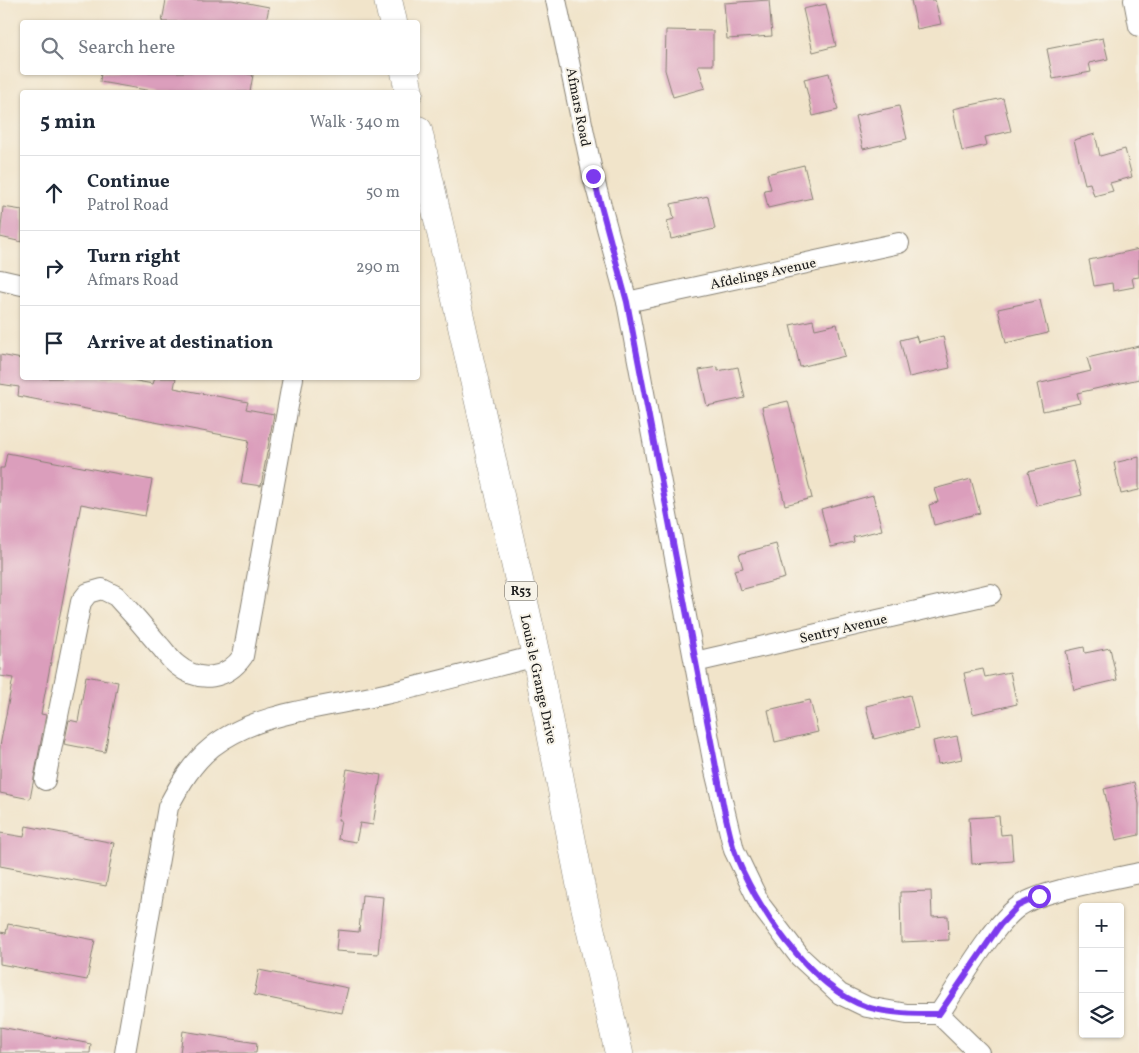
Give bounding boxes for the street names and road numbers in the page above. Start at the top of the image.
street label: Afmars Road [561,66,595,149]
street label: Afdelings Avenue [709,254,818,295]
road number: R53 [505,582,537,600]
street label: Sentry Avenue [798,610,889,649]
street label: Louis le Grange Drive [515,613,561,746]

